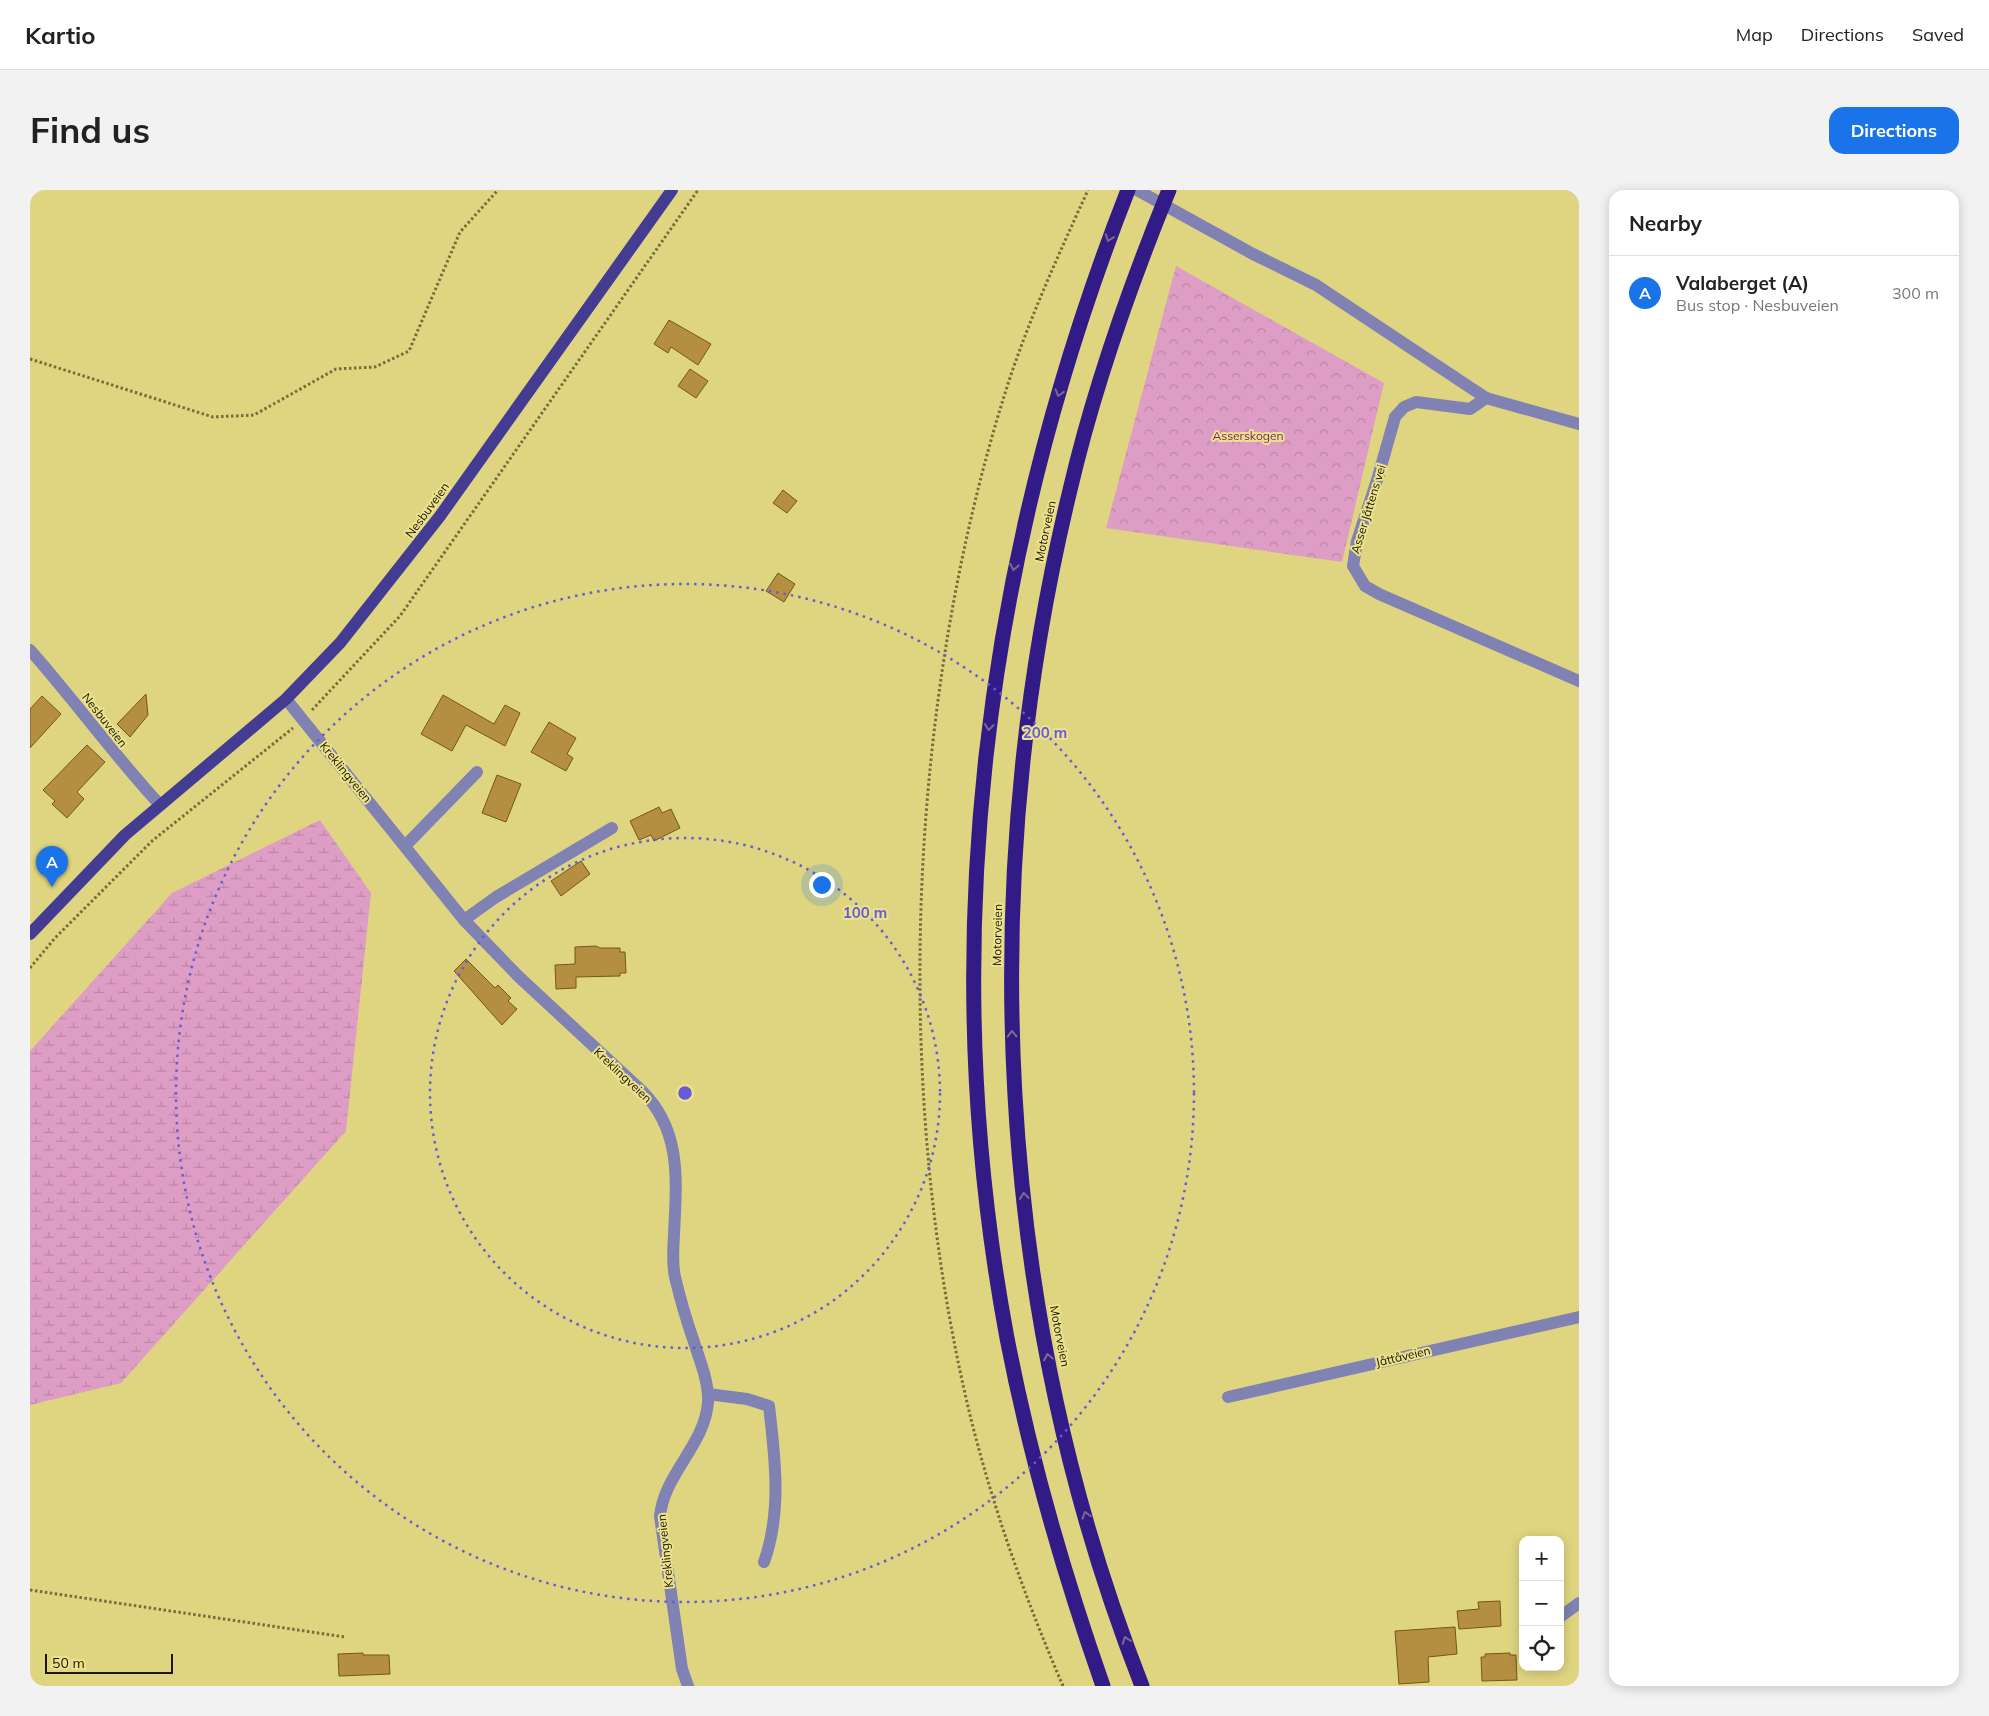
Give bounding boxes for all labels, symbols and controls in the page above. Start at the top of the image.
text: Kartio [25,20,96,50]
text: Map [1736,23,1773,46]
text: Directions [1801,23,1884,46]
text: Saved [1912,23,1964,46]
button: Directions [1829,107,1959,154]
text: Find us [30,108,150,152]
text: Nearby [1629,210,1702,236]
one-way arrow [1105,233,1115,242]
text: Valaberget (A) [1676,271,1809,295]
text: A [1639,283,1651,303]
text: 300 m [1892,283,1939,303]
text: Bus stop · Nesbuveien [1676,295,1839,315]
one-way arrow [1054,388,1064,396]
park label: Asserskogen [1212,428,1284,443]
street label: Asser Jåttens vei [1347,463,1389,555]
street label: Nesbuveien [402,479,452,541]
street label: Motorveien [1031,499,1059,563]
one-way arrow [1010,562,1020,571]
street label: Nesbuveien [79,690,131,750]
text: 200 m [1023,723,1067,742]
one-way arrow [984,724,995,732]
street label: Kreklingveien [317,739,375,805]
pin: A [36,846,68,887]
your location [809,872,835,898]
text: 100 m [843,903,887,922]
street label: Motorveien [989,904,1005,966]
one-way arrow [1007,1030,1018,1038]
street label: Kreklingveien [591,1044,655,1106]
centre of rings [676,1084,694,1102]
one-way arrow [1019,1192,1030,1200]
street label: Motorveien [1047,1304,1073,1368]
street label: Jåttåveien [1374,1342,1432,1370]
one-way arrow [1043,1352,1054,1361]
one-way arrow [1081,1510,1092,1519]
street label: Kreklingveien [654,1514,676,1588]
map controls [1519,1536,1564,1671]
button: + [1519,1536,1564,1581]
button: − [1519,1581,1564,1626]
button: locate [1519,1626,1564,1671]
one-way arrow [1122,1636,1132,1645]
scale bar [45,1651,172,1674]
text: 50 m [52,1654,85,1672]

